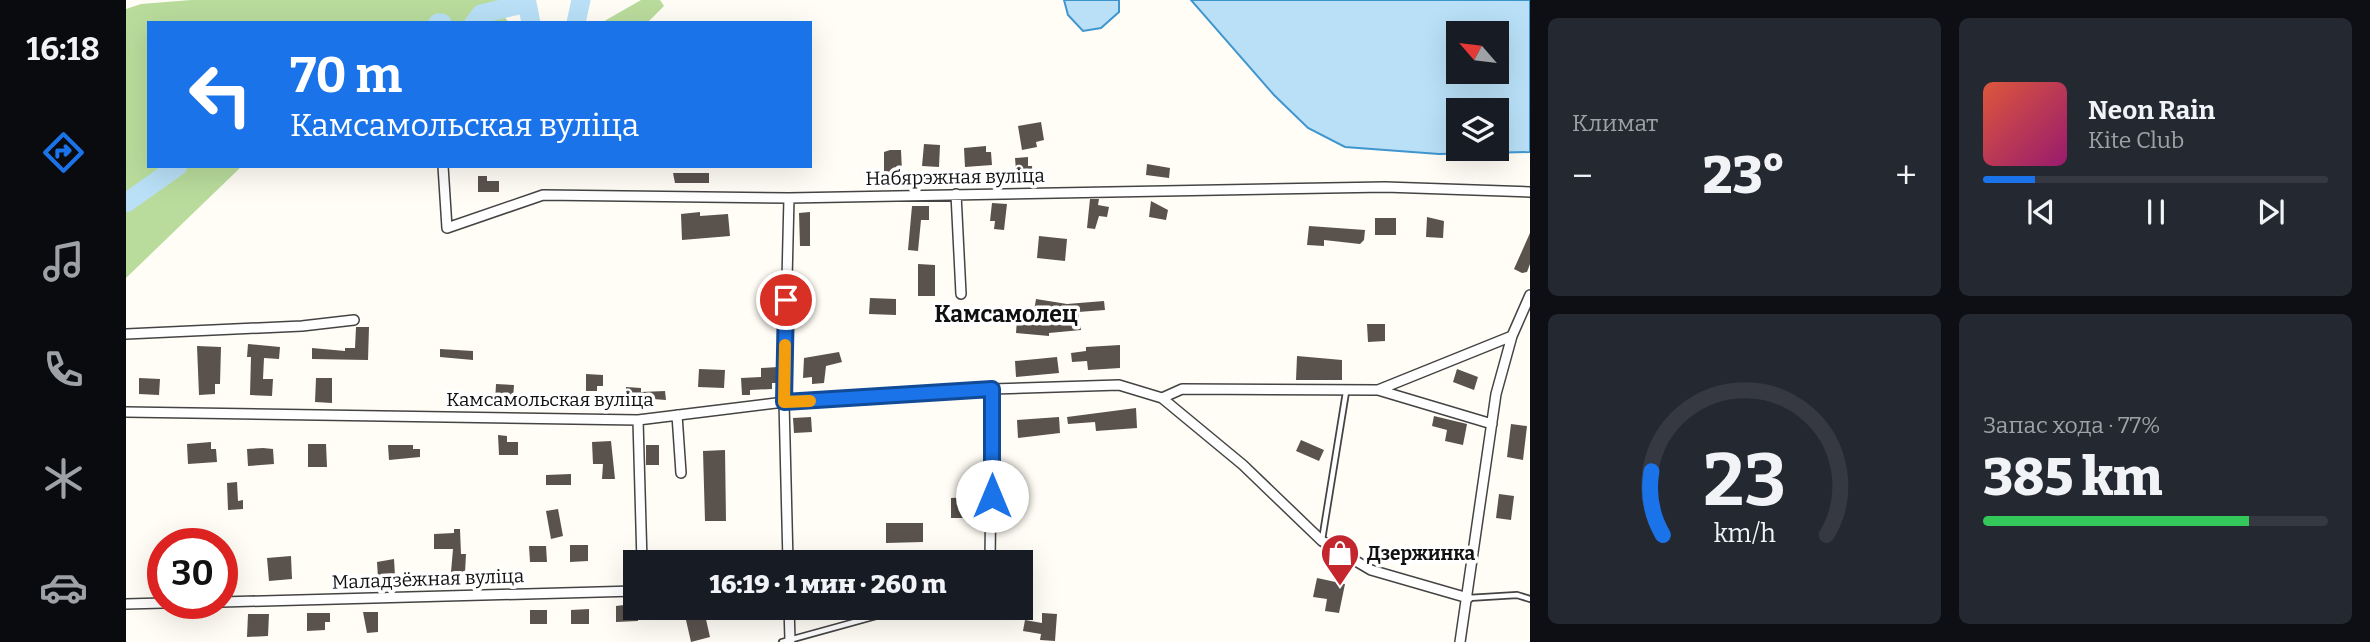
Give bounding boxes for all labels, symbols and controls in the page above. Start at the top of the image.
north arrow [1446,21,1508,84]
map controls [1446,21,1509,161]
text: 16:18 [26,30,100,68]
text: 70 m [290,46,402,105]
icon: left [175,49,266,140]
text: Neon Rain [2088,95,2215,126]
button: layers [1446,98,1509,161]
text: Камсамольская вуліца [290,106,639,144]
text: Климат [1572,109,1658,137]
text: Kite Club [2088,126,2184,154]
icon: directions [39,128,88,177]
text: 23° [1703,144,1785,207]
text: − [1572,153,1593,199]
text: + [1895,153,1917,199]
street label: Набярэжная вуліца [865,164,1046,190]
icon: previous [2022,193,2060,231]
icon: pause [2137,193,2175,231]
icon: next [2252,193,2290,231]
icon: music [39,237,88,286]
pin [756,270,816,330]
icon: arrive [767,281,805,319]
district label: Камсамолец [934,300,1078,328]
icon: phone [39,345,88,394]
street label: Камсамольская вуліца [446,388,654,411]
text: Запас хода · 77% [1983,411,2161,439]
text: 23 [1703,437,1786,524]
text: 385 km [1983,446,2163,509]
icon: climate [39,454,88,503]
position arrow [955,459,1029,533]
text: km/h [1714,519,1776,549]
speed limit sign: 30 [147,528,238,619]
shop icon: Дзержинка [1319,532,1361,587]
place label: Дзержинка [1367,542,1476,565]
icon: car [39,563,88,612]
street label: Маладзёжная вуліца [331,564,525,594]
text: 16:19 · 1 мин · 260 m [709,569,947,600]

